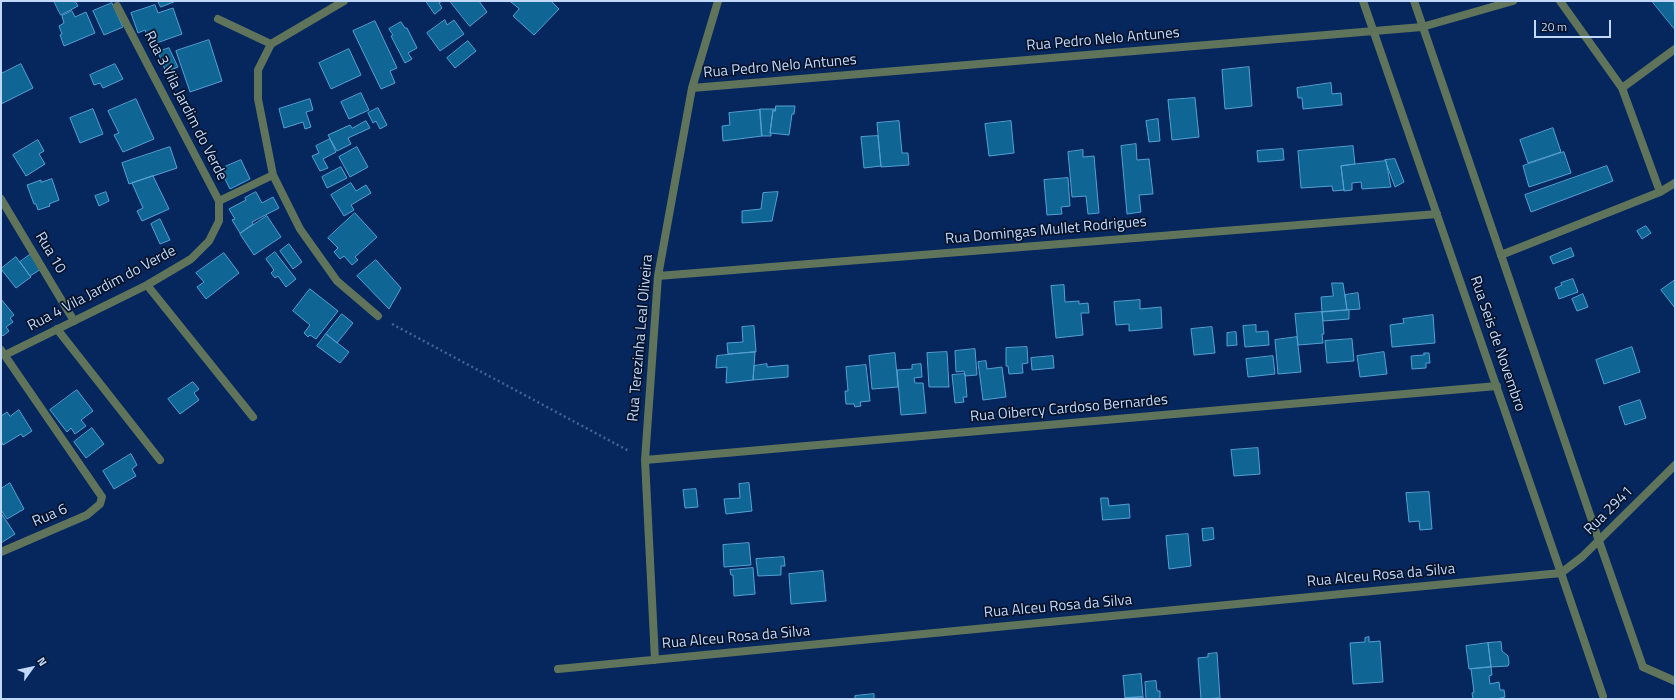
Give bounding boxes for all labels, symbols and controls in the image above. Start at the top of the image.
scale bar [1536,12,1613,38]
text: 20 m [1541,17,1567,36]
street label: Rua Pedro Nelo Antunes [1026,24,1180,56]
street label: Rua 3 Vila Jardim do Verde [139,28,231,184]
street label: Rua Pedro Nelo Antunes [703,51,857,83]
street label: Rua Domingas Mullet Rodrigues [945,213,1147,249]
street label: Rua 10 [31,229,69,277]
street label: Rua 4 Vila Jardim do Verde [25,242,179,336]
street label: Rua Terezinha Leal Oliveira [625,254,657,422]
street label: Rua Seis de Novembro [1465,274,1529,414]
street label: Rua Oibercy Cardoso Bernardes [969,391,1169,427]
street label: Rua 2941 [1581,483,1637,539]
street label: Rua 6 [30,501,70,531]
street label: Rua Alceu Rosa da Silva [1306,561,1456,591]
street label: Rua Alceu Rosa da Silva [983,592,1133,622]
street label: Rua Alceu Rosa da Silva [661,623,811,653]
north arrow [12,648,52,688]
text: N [33,654,51,669]

